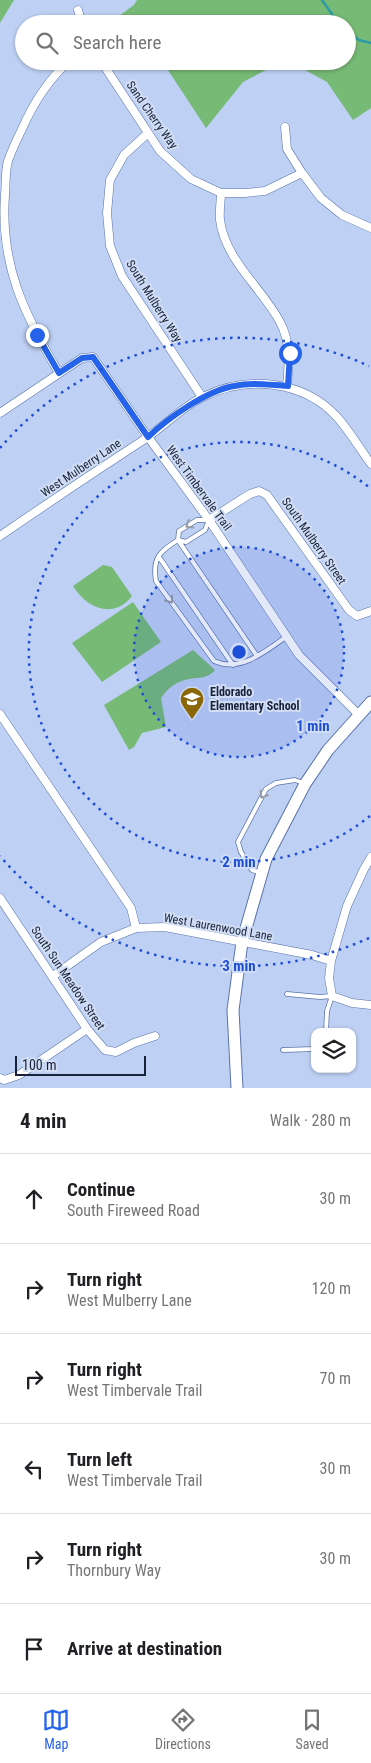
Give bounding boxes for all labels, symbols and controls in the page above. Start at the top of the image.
search box [15,15,356,70]
icon: search [33,29,61,57]
text: Search here [73,31,161,54]
street label: Sand Cherry Way [123,78,181,152]
street label: South Mulberry Way [123,257,185,345]
route end [26,324,49,347]
route start [279,342,302,365]
street label: West Mulberry Lane [38,436,124,500]
street label: West Timbervale Trail [163,443,235,533]
street label: South Mulberry Street [279,495,349,587]
one-way arrow [186,518,195,528]
one-way arrow [164,594,173,604]
centre of rings [230,643,248,661]
place label: Eldorado Elementary School [210,685,300,713]
school or university icon: Eldorado Elementary School [179,686,205,720]
text: 1 min [296,717,330,735]
one-way arrow [260,790,270,799]
text: 2 min [222,853,256,871]
street label: West Laurenwood Lane [163,911,274,944]
street label: South Sun Meadow Street [28,924,108,1033]
text: 3 min [222,957,256,975]
map controls [311,1028,356,1073]
button: layers [311,1028,356,1073]
scale bar [15,1053,146,1076]
text: 100 m [22,1057,57,1073]
text: 4 min [20,1109,67,1133]
text: Walk · 280 m [270,1111,351,1130]
text: Continue [67,1178,135,1201]
icon: ahead [20,1185,48,1213]
text: 30 m [319,1189,351,1208]
text: South Fireweed Road [67,1201,200,1220]
text: Turn right [67,1268,142,1291]
icon: right [20,1275,48,1303]
text: 120 m [312,1279,351,1298]
text: West Mulberry Lane [67,1291,192,1310]
text: Turn right [67,1358,142,1381]
icon: right [20,1365,48,1393]
text: 70 m [319,1369,351,1388]
text: West Timbervale Trail [67,1381,203,1400]
text: Turn left [67,1448,132,1471]
icon: left [20,1455,48,1483]
text: 30 m [319,1459,351,1478]
text: West Timbervale Trail [67,1471,203,1490]
text: Turn right [67,1538,142,1561]
icon: right [20,1545,48,1573]
text: 30 m [319,1549,351,1568]
text: Thornbury Way [67,1561,161,1580]
icon: arrive [20,1635,48,1663]
text: Arrive at destination [67,1637,222,1660]
tab: Map [42,1706,70,1752]
tab: Directions [155,1706,211,1752]
tab: Saved [295,1706,329,1752]

